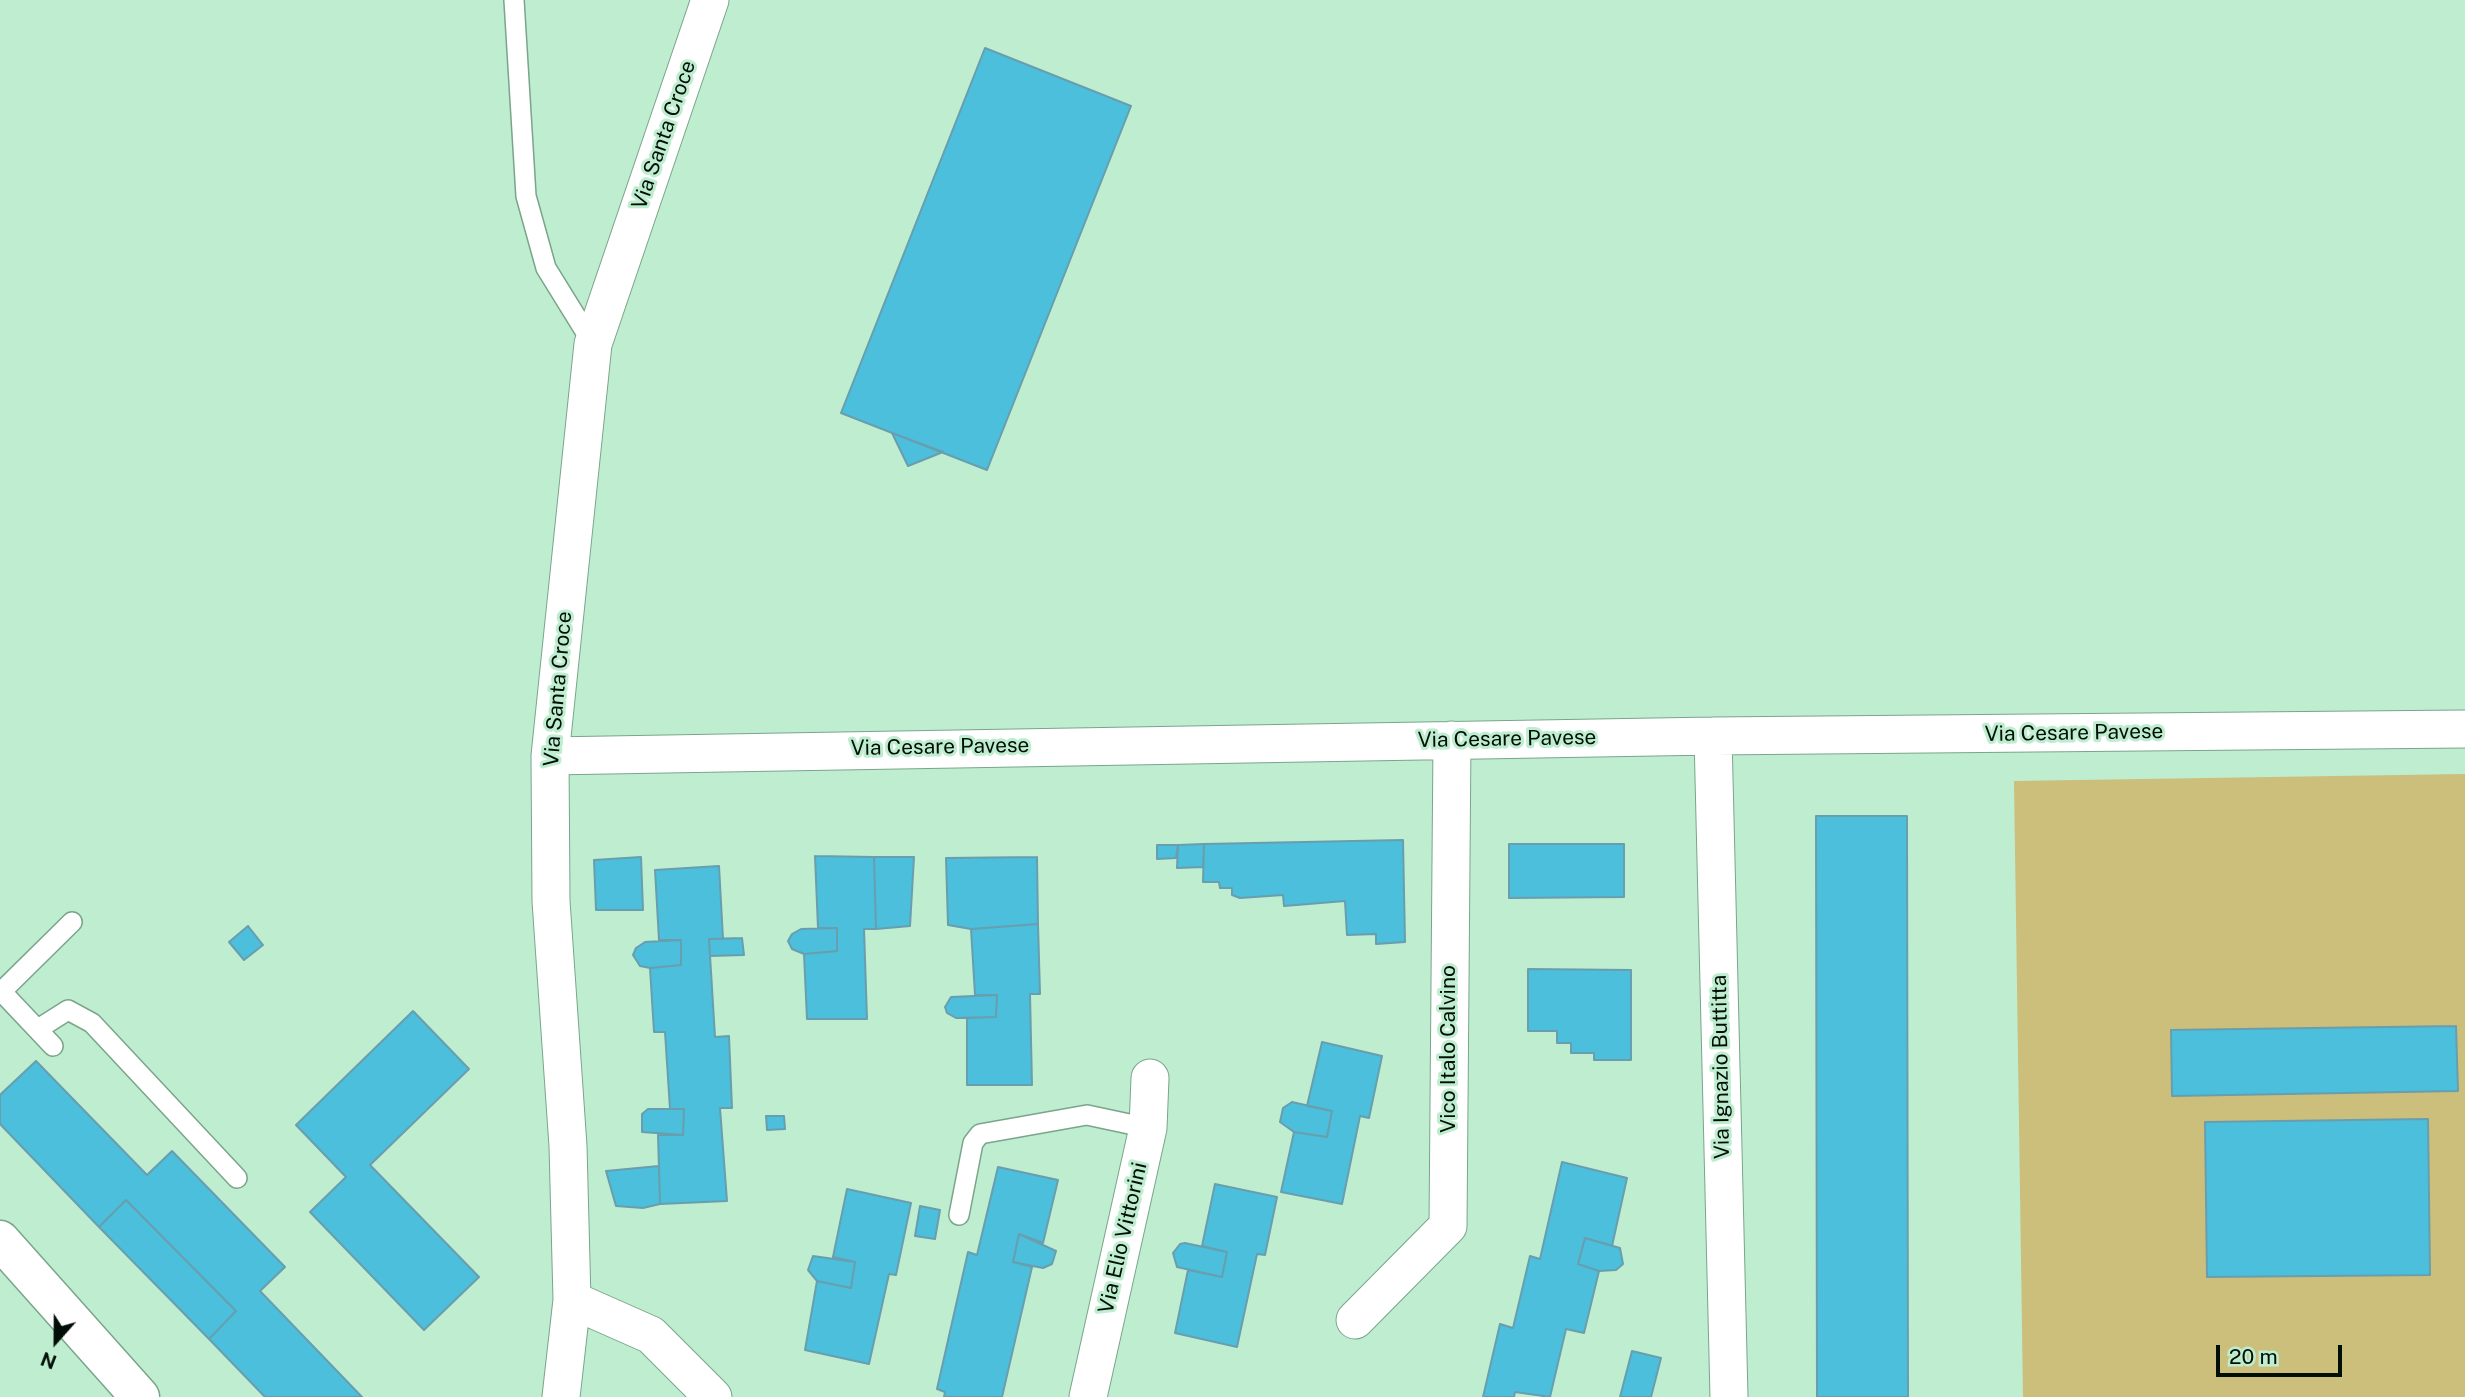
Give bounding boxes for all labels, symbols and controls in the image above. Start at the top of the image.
street label: Via Santa Croce [627,57,701,213]
street label: Via Santa Croce [539,610,577,768]
street label: Via Cesare Pavese [1984,719,2164,747]
street label: Via Cesare Pavese [1417,725,1597,753]
street label: Via Cesare Pavese [850,733,1030,761]
street label: Vico Italo Calvino [1436,965,1462,1133]
street label: Via Ignazio Buttitta [1707,975,1735,1159]
street label: Via Elio Vittorini [1093,1160,1153,1316]
north arrow [21,1306,91,1376]
scale bar [2220,1330,2346,1374]
text: 20 m [2229,1344,2278,1369]
text: N [38,1348,59,1374]

